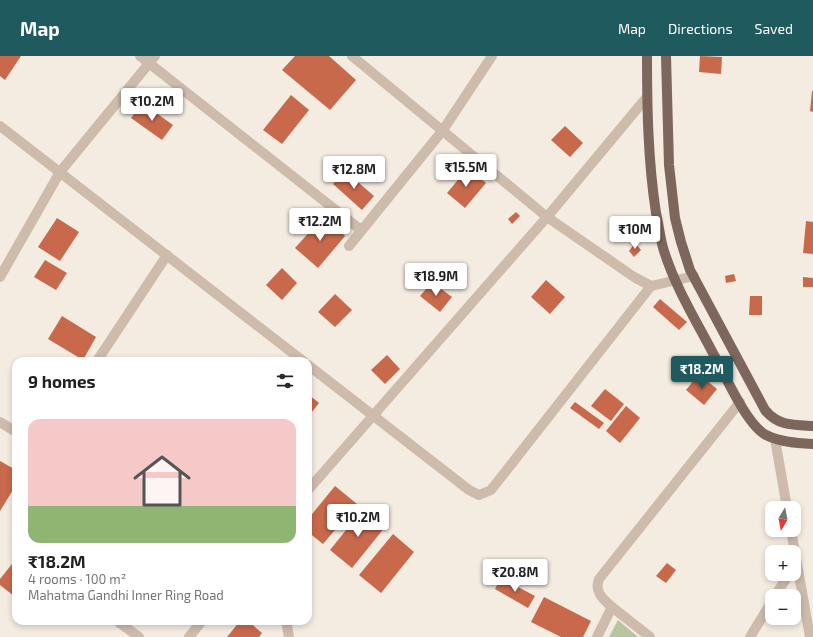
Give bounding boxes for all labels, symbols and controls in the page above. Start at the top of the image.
text: Map [20,17,60,40]
text: Map [618,20,646,37]
text: Directions [668,20,733,37]
text: Saved [755,20,793,37]
pin: ₹10.2M [119,88,185,122]
text: ₹10.2M [130,93,174,109]
pin: ₹15.5M [433,154,499,188]
pin: ₹12.8M [321,156,387,190]
text: ₹15.5M [445,159,487,175]
text: ₹12.8M [332,161,376,177]
pin: ₹12.2M [287,208,353,242]
text: ₹12.2M [298,213,342,229]
pin: ₹10M [611,216,659,250]
text: ₹10M [618,221,652,237]
pin: ₹18.9M [403,263,469,297]
text: ₹18.9M [414,268,458,284]
pin: ₹18.2M [669,356,735,390]
text: ₹18.2M [680,361,724,377]
icon: filters [274,370,296,392]
text: 9 homes [28,371,96,391]
icon: home [126,445,198,517]
north arrow [765,501,801,537]
map controls [765,501,801,625]
pin: ₹10.2M [325,504,391,538]
text: ₹10.2M [336,509,380,525]
button: + [765,545,801,581]
text: ₹18.2M [28,551,86,571]
pin: ₹20.8M [482,559,548,593]
text: ₹20.8M [492,564,538,580]
text: 4 rooms · 100 m² [28,571,126,587]
text: Mahatma Gandhi Inner Ring Road [28,587,224,603]
button: − [765,589,801,625]

